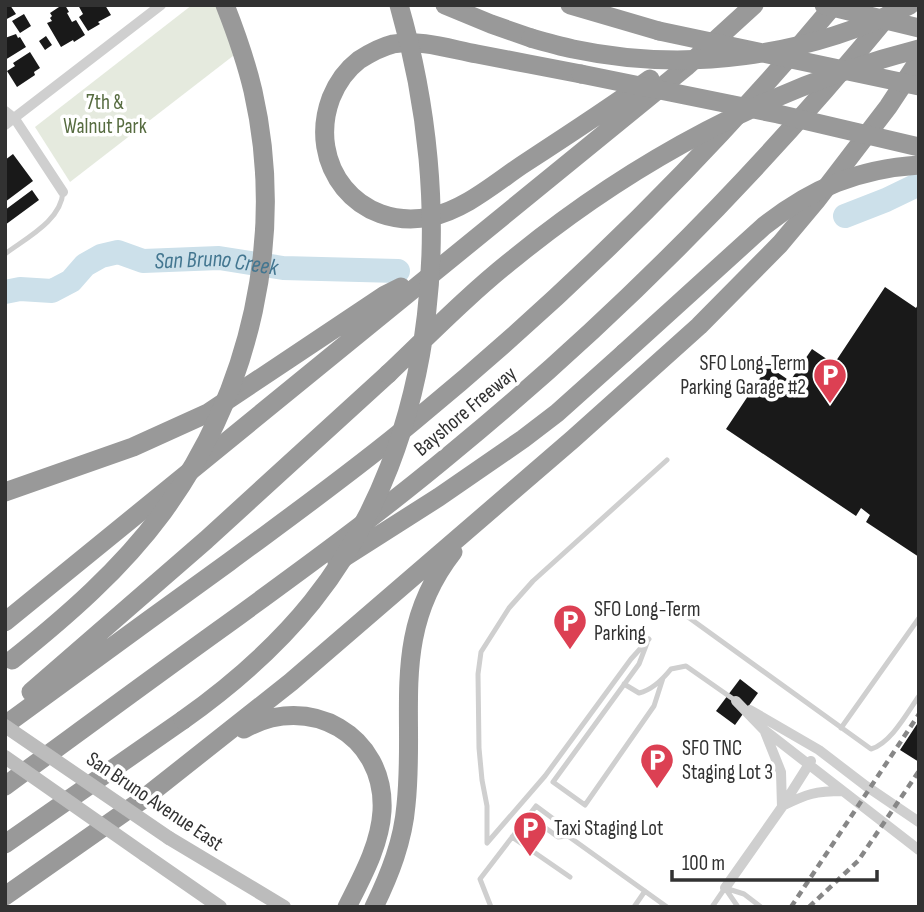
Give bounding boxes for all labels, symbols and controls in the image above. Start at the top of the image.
park label: 7th & Walnut Park [63,90,147,139]
water label: San Bruno Creek [154,245,281,282]
place label: SFO Long-Term Parking Garage #2 [680,351,806,400]
parking icon: SFO Long-Term Parking Garage #2 [811,356,849,405]
street label: Bayshore Freeway [409,361,522,462]
place label: SFO Long-Term Parking [594,597,701,646]
parking icon: SFO Long-Term Parking [551,602,589,651]
place label: SFO TNC Staging Lot 3 [682,736,773,785]
parking icon: SFO TNC Staging Lot 3 [638,741,676,790]
street label: San Bruno Avenue East [82,746,228,856]
parking icon: Taxi Staging Lot [511,809,549,858]
place label: Taxi Staging Lot [554,816,663,841]
scale bar [672,838,877,882]
text: 100 m [682,851,725,876]

